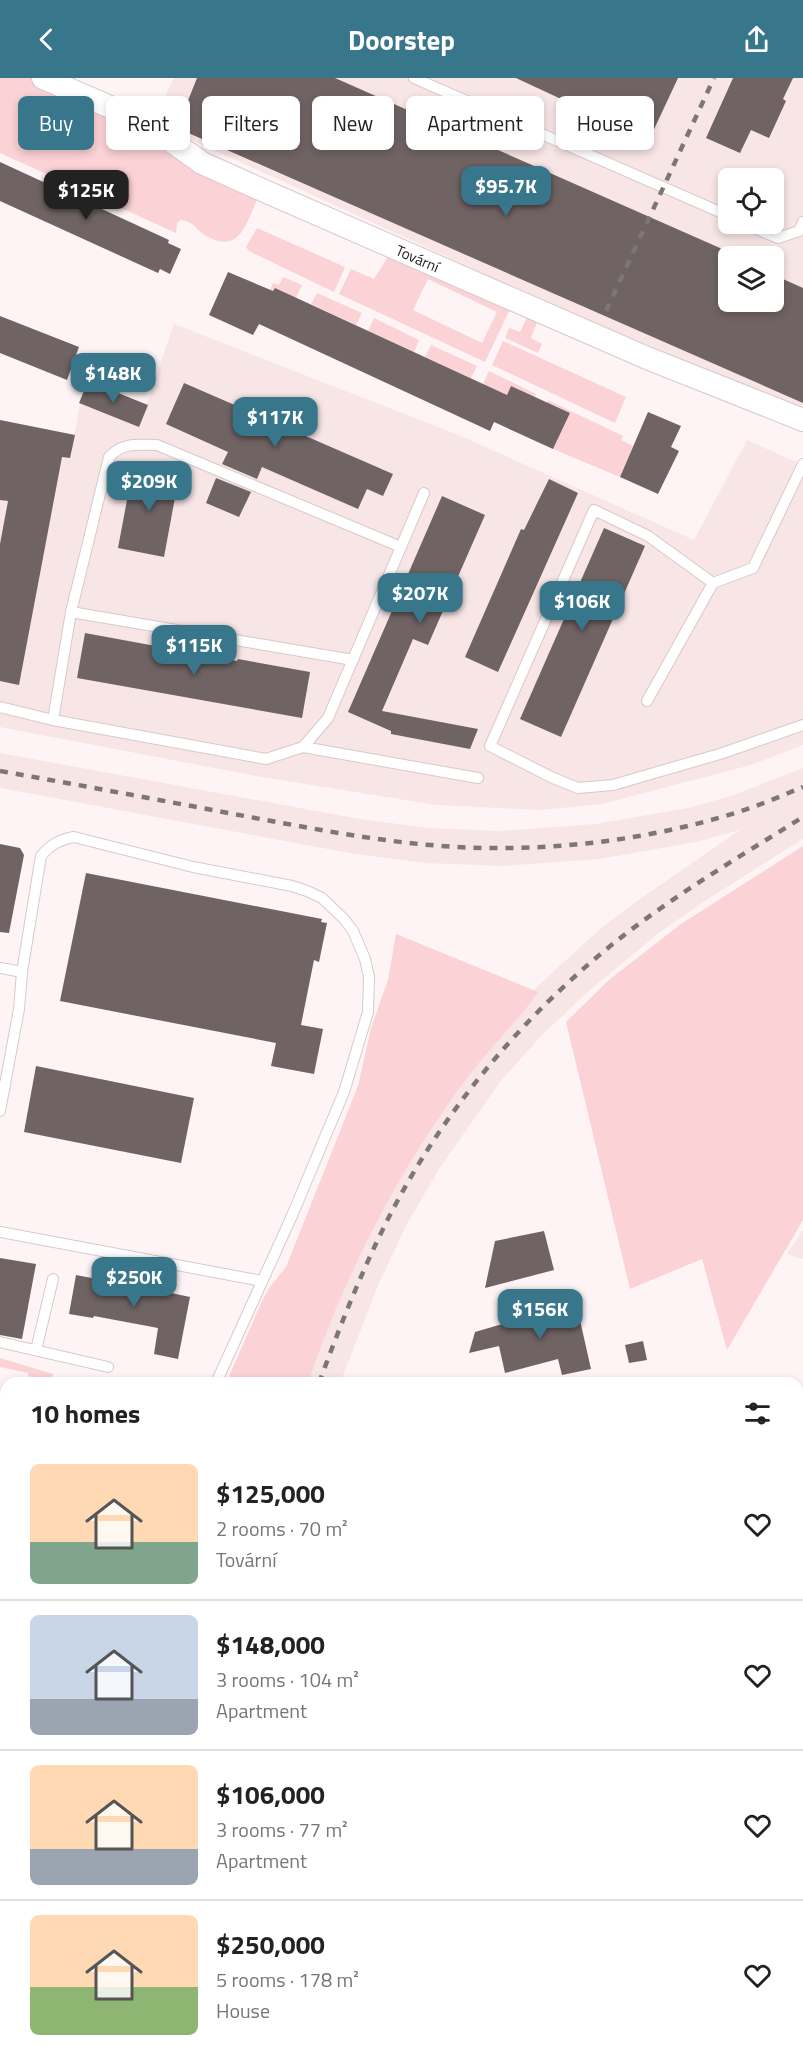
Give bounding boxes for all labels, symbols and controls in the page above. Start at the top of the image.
text: Doorstep [348,19,455,60]
icon: back [30,23,63,56]
icon: share [740,23,773,56]
chip: Buy [18,96,94,150]
chip: Rent [106,96,190,150]
chip: Filters [202,96,300,150]
chip: New [312,96,394,150]
chip: Apartment [406,96,544,150]
chip: House [556,96,654,150]
pin: $95.7K [457,166,555,217]
map controls [718,168,784,312]
button: locate [718,168,784,234]
pin: $125K [44,170,128,221]
text: $95.7K [475,170,537,201]
text: $125K [58,174,114,205]
street label: Tovární [392,238,445,278]
button: layers [718,246,784,312]
pin: $148K [71,353,155,404]
text: $148K [85,357,141,388]
pin: $117K [233,397,317,448]
text: $117K [247,401,303,432]
pin: $209K [107,461,191,512]
text: $209K [121,465,177,496]
pin: $207K [378,573,462,624]
text: $207K [392,577,448,608]
pin: $106K [540,581,624,632]
text: $106K [554,585,610,616]
pin: $115K [152,625,236,676]
text: $115K [166,629,222,660]
pin: $250K [92,1257,176,1308]
text: $250K [106,1261,162,1292]
pin: $156K [498,1289,582,1340]
text: $156K [512,1293,568,1324]
text: 10 homes [30,1394,140,1433]
icon: filters [741,1397,774,1430]
text: $125,000 [216,1474,325,1513]
icon: home [78,1488,150,1560]
icon: heart [741,1508,774,1541]
text: 2 rooms · 70 m² [216,1513,348,1544]
text: Tovární [216,1544,277,1575]
text: $148,000 [216,1625,325,1664]
icon: home [78,1639,150,1711]
icon: heart [741,1659,774,1692]
text: 3 rooms · 104 m² [216,1664,359,1695]
text: Apartment [216,1695,307,1726]
text: $106,000 [216,1775,325,1814]
icon: home [78,1789,150,1861]
icon: heart [741,1809,774,1842]
text: 3 rooms · 77 m² [216,1814,348,1845]
text: Apartment [216,1845,307,1876]
text: $250,000 [216,1925,325,1964]
icon: home [78,1939,150,2011]
icon: heart [741,1959,774,1992]
text: 5 rooms · 178 m² [216,1964,359,1995]
text: House [216,1995,270,2026]

